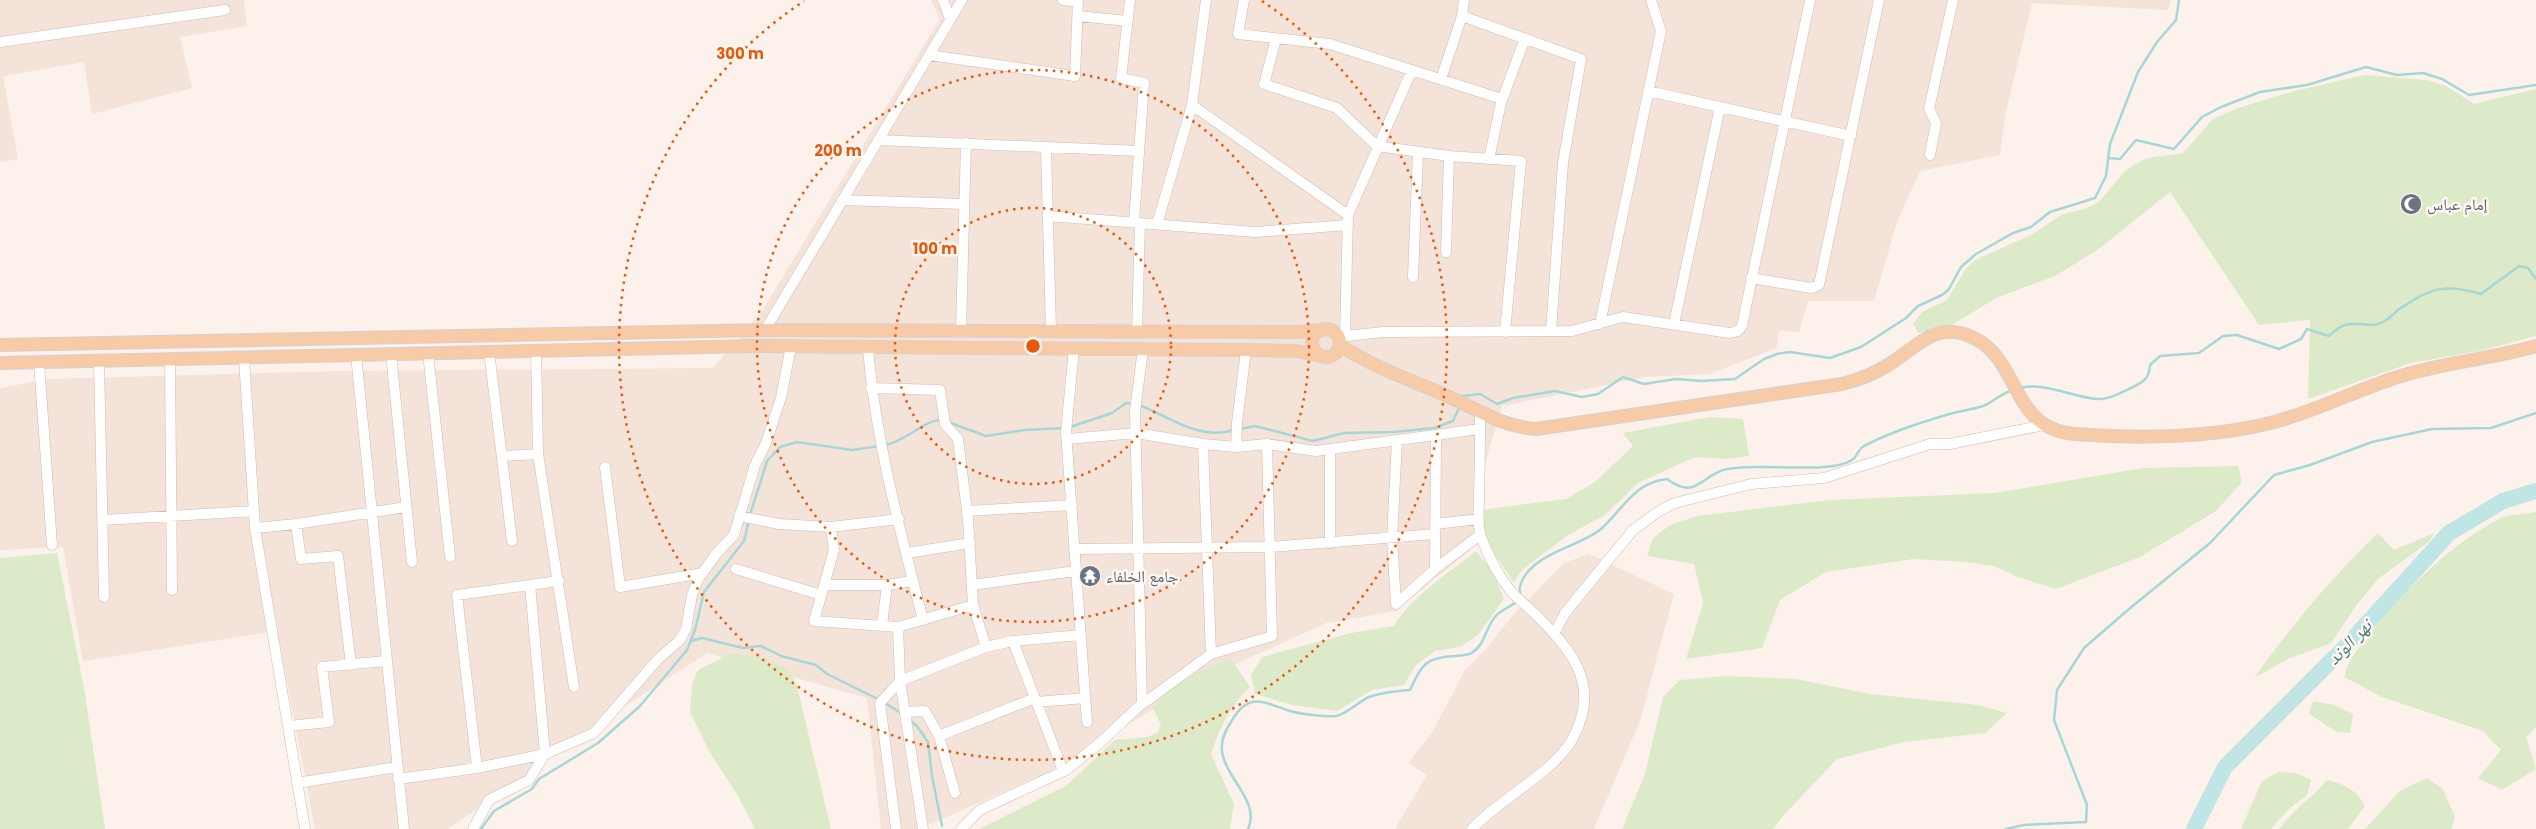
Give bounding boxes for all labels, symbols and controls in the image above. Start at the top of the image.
text: 300 m [716,43,764,64]
text: 200 m [814,140,862,161]
mosque icon: إمام عباس [2399,192,2423,216]
place label: إمام عباس [2427,193,2488,216]
text: 100 m [913,238,957,259]
centre of rings [1024,337,1042,355]
temple icon: جامع الخلفاء [1078,564,1102,588]
place label: جامع الخلفاء [1106,565,1178,588]
water label: نهر الوند [2321,611,2379,670]

